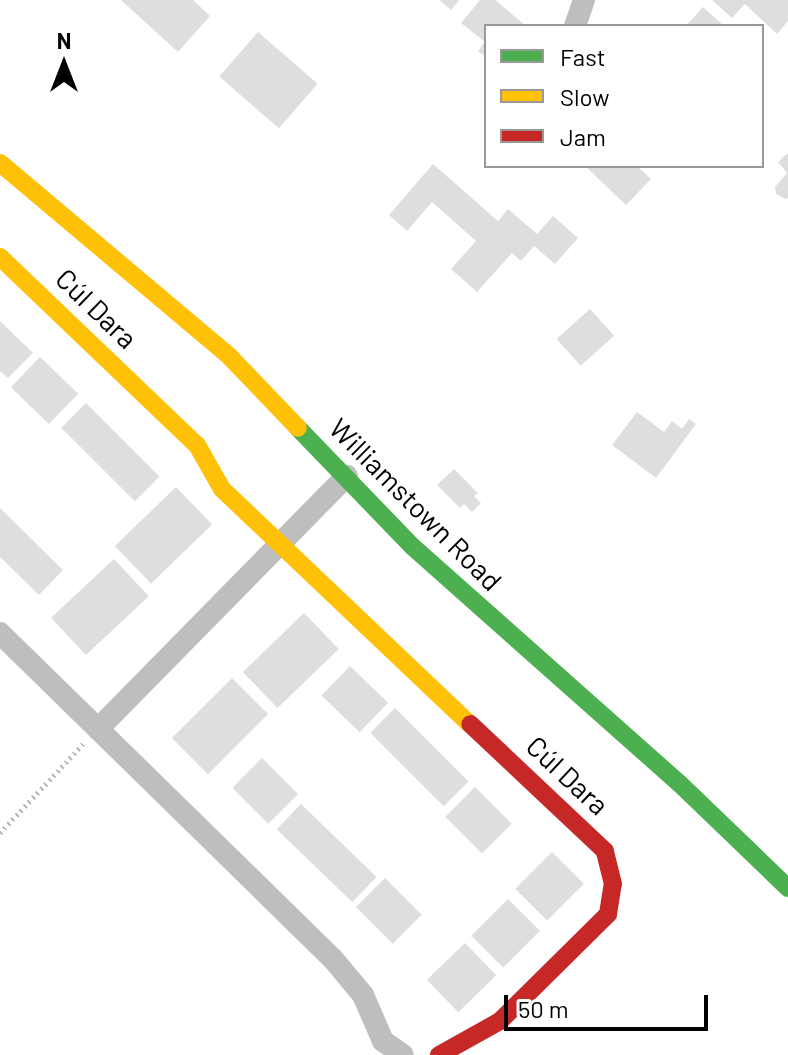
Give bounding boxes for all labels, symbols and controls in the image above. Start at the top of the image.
north arrow [24,24,104,104]
legend [484,24,764,168]
text: N [57,27,71,53]
text: Fast [560,42,605,71]
text: Slow [560,82,609,111]
text: Jam [560,122,606,151]
street label: Cúl Dara [49,261,145,355]
street label: Williamstown Road [323,411,509,597]
street label: Cúl Dara [520,729,616,821]
scale bar [508,979,712,1029]
text: 50 m [518,994,569,1023]

